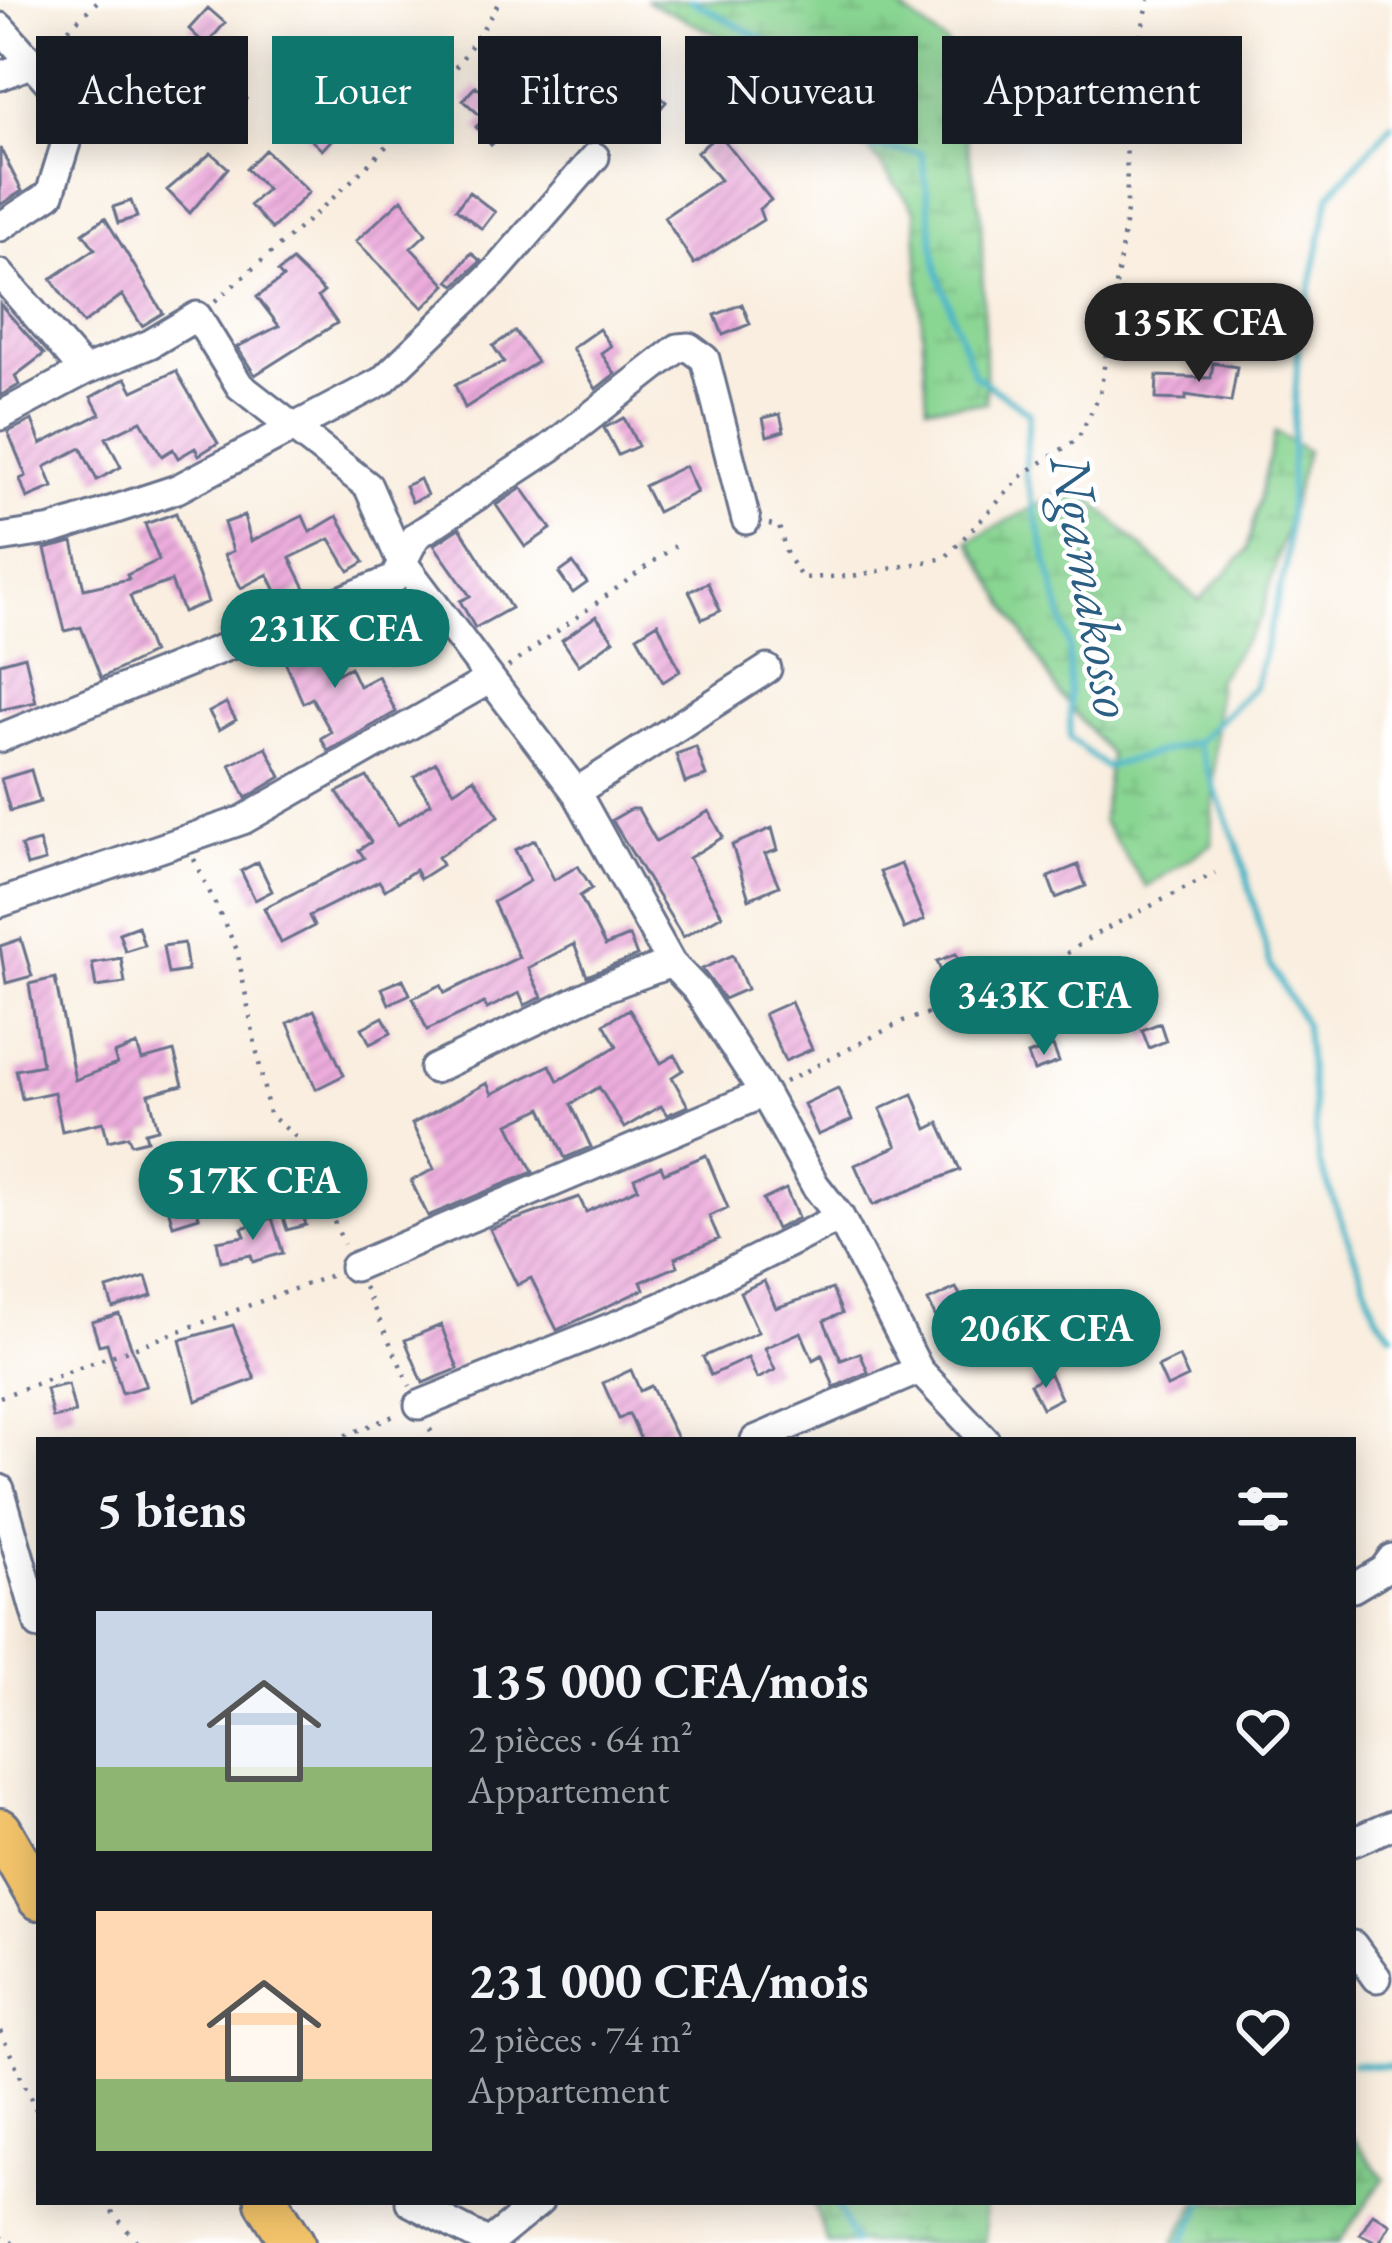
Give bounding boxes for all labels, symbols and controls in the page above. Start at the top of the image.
chip: Acheter [36,36,248,144]
chip: Louer [272,36,454,144]
chip: Filtres [478,36,661,144]
chip: Nouveau [685,36,918,144]
chip: Appartement [942,36,1242,144]
pin: 135K CFA [1075,283,1323,385]
text: 135K CFA [1112,296,1286,347]
water label: Ngamakosso [1033,448,1153,723]
pin: 231K CFA [211,589,459,691]
text: 231K CFA [248,602,422,653]
pin: 343K CFA [920,956,1168,1058]
text: 343K CFA [957,969,1131,1020]
pin: 517K CFA [129,1141,377,1243]
text: 517K CFA [166,1154,340,1205]
pin: 206K CFA [922,1289,1170,1391]
text: 206K CFA [959,1302,1133,1353]
text: 5 biens [96,1476,246,1542]
icon: filters [1230,1476,1296,1542]
text: 135 000 CFA/mois [468,1647,869,1713]
icon: home [192,1659,336,1803]
icon: heart [1230,1698,1296,1764]
text: 2 pièces · 64 m² [468,1713,693,1764]
text: Appartement [468,1764,669,1815]
text: 231 000 CFA/mois [468,1947,869,2013]
icon: home [192,1959,336,2103]
icon: heart [1230,1998,1296,2064]
text: 2 pièces · 74 m² [468,2013,693,2064]
text: Appartement [468,2064,669,2115]

